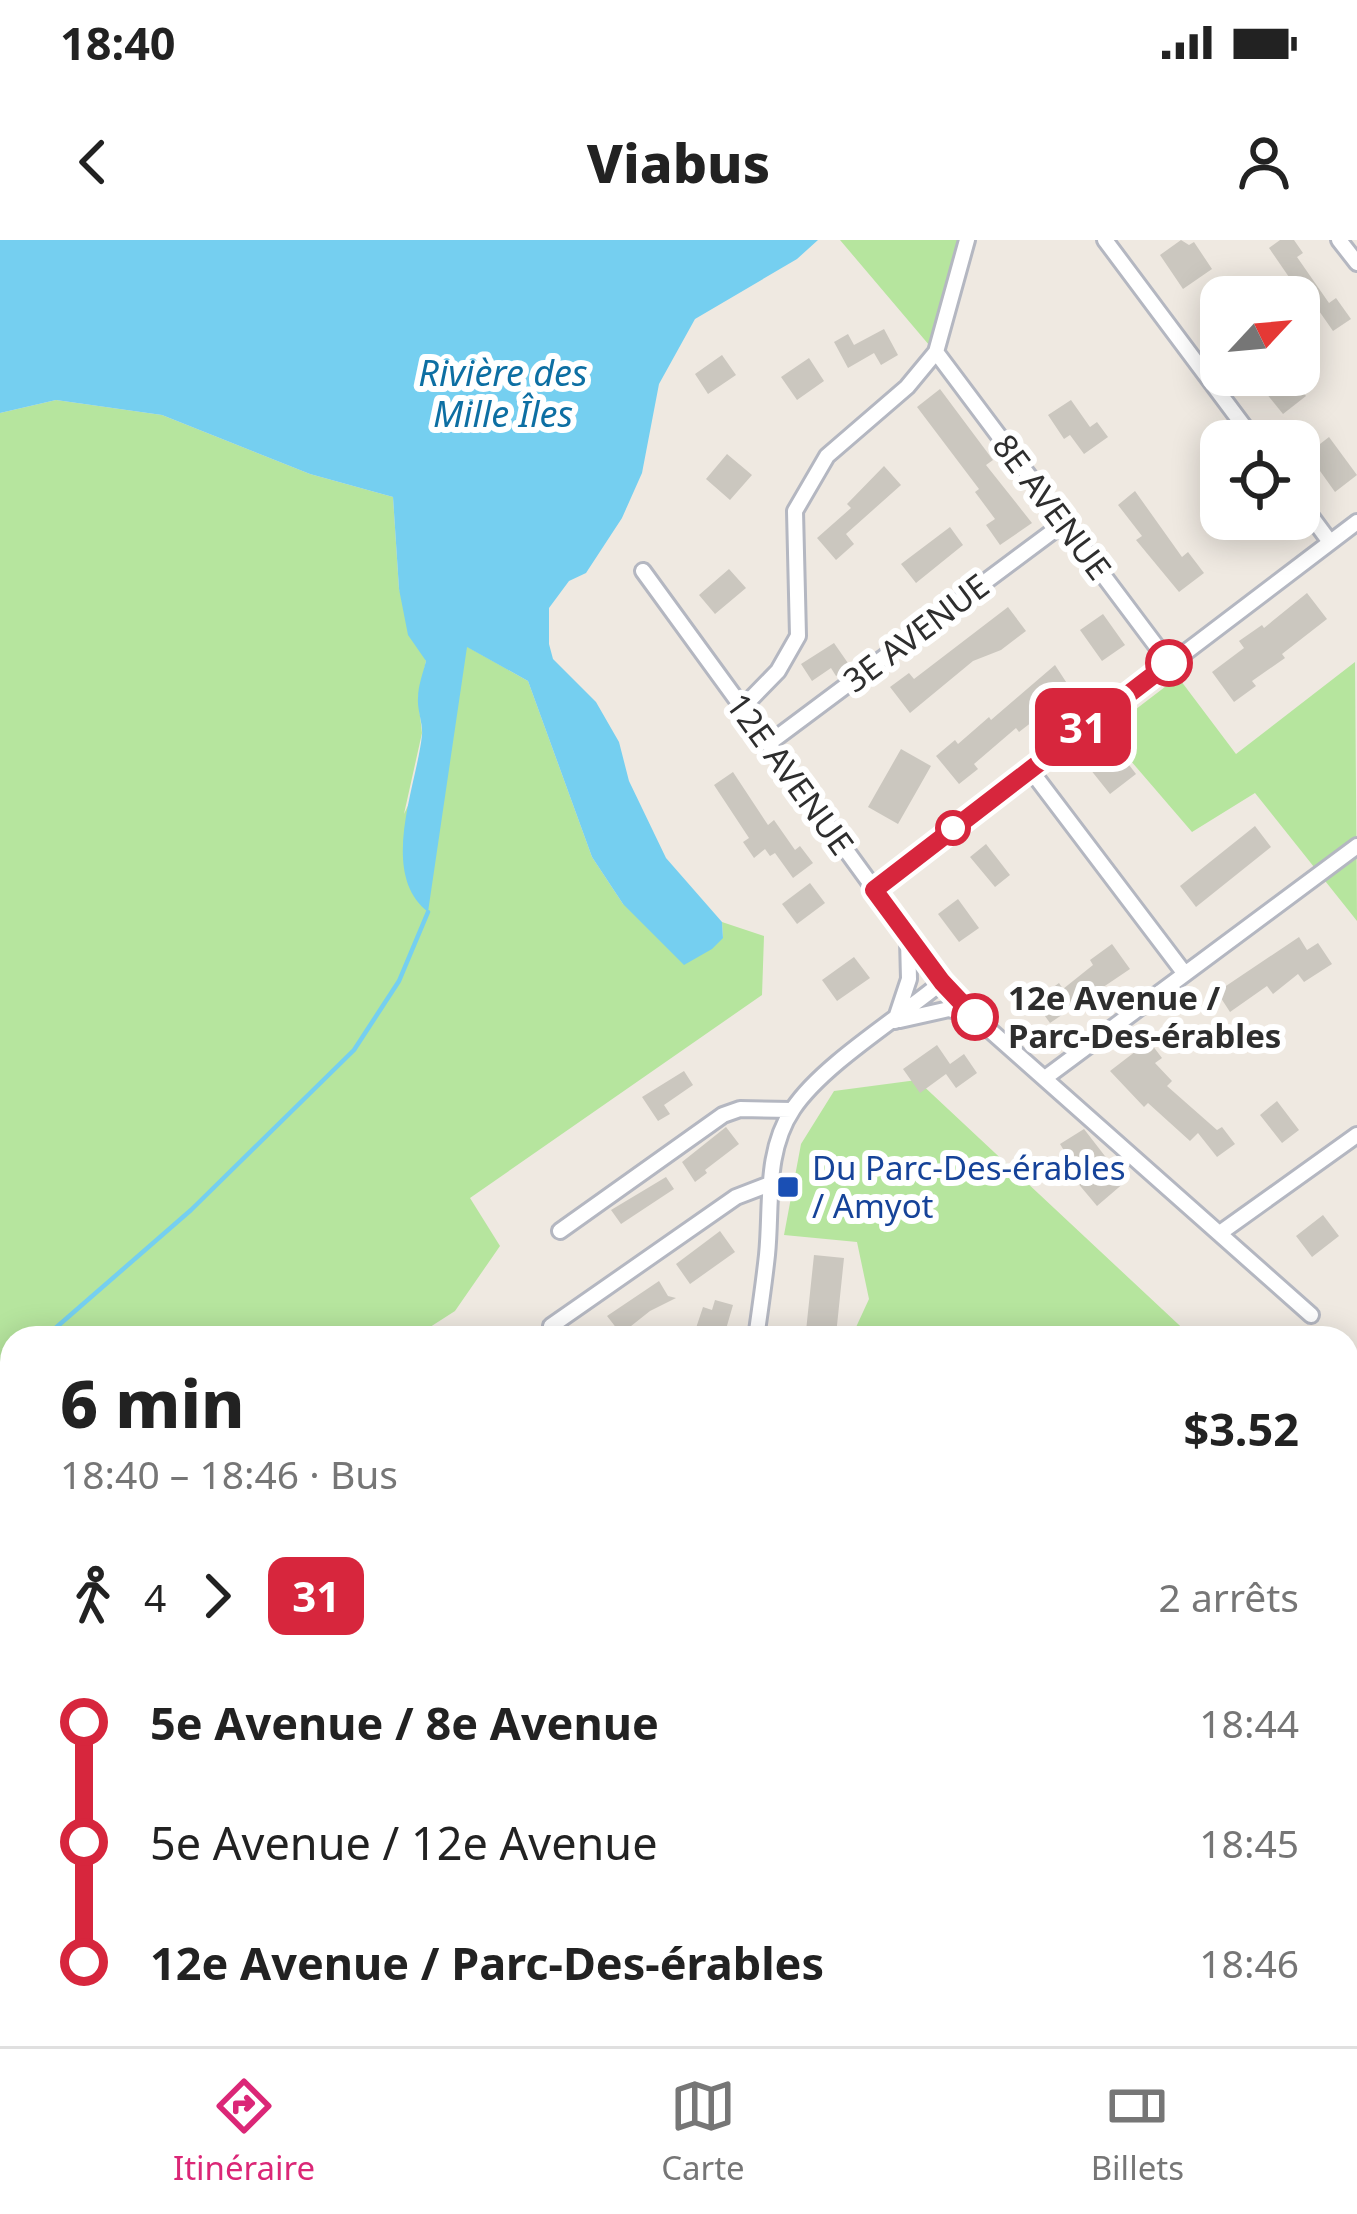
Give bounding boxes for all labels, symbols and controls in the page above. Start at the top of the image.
text: 18:40 [60,12,176,73]
text: Viabus [587,125,770,199]
icon: back [60,129,126,195]
icon: person [1231,129,1297,195]
north arrow [1200,276,1320,396]
map controls [1200,276,1320,540]
water label: Rivière des Mille Îles [418,348,588,438]
button: locate [1200,420,1320,540]
street label: 8E AVENUE [983,425,1122,589]
street label: 3E AVENUE [834,563,998,702]
unlabelled marker [1147,641,1191,685]
street label: 12E AVENUE [716,684,864,864]
line badge: 31 [1029,688,1137,766]
text: 31 [1059,698,1107,755]
unlabelled marker [937,812,969,844]
place label: 12e Avenue / Parc-Des-érables [1008,975,1281,1058]
marker: 12e Avenue / Parc-Des-érables [953,995,997,1039]
place label: Du Parc-Des-érables / Amyot [812,1145,1125,1228]
marker: Du Parc-Des-érables / Amyot [775,1174,801,1200]
text: 6 min [60,1357,244,1447]
text: $3.52 [1183,1398,1299,1459]
text: 18:40 – 18:46 · Bus [60,1447,398,1500]
icon: walk [60,1563,126,1629]
icon: forward [184,1563,250,1629]
text: 31 [292,1567,340,1624]
text: 4 [144,1570,166,1623]
text: 2 arrêts [1158,1570,1299,1623]
text: 5e Avenue / 8e Avenue [150,1692,659,1753]
text: 18:44 [1199,1696,1299,1749]
text: 5e Avenue / 12e Avenue [150,1812,658,1873]
text: 18:45 [1199,1816,1299,1869]
text: 12e Avenue / Parc-Des-érables [150,1932,824,1993]
text: 18:46 [1199,1936,1299,1989]
tab: Itinéraire [173,2073,315,2190]
tab: Carte [661,2073,745,2190]
tab: Billets [1091,2073,1184,2190]

